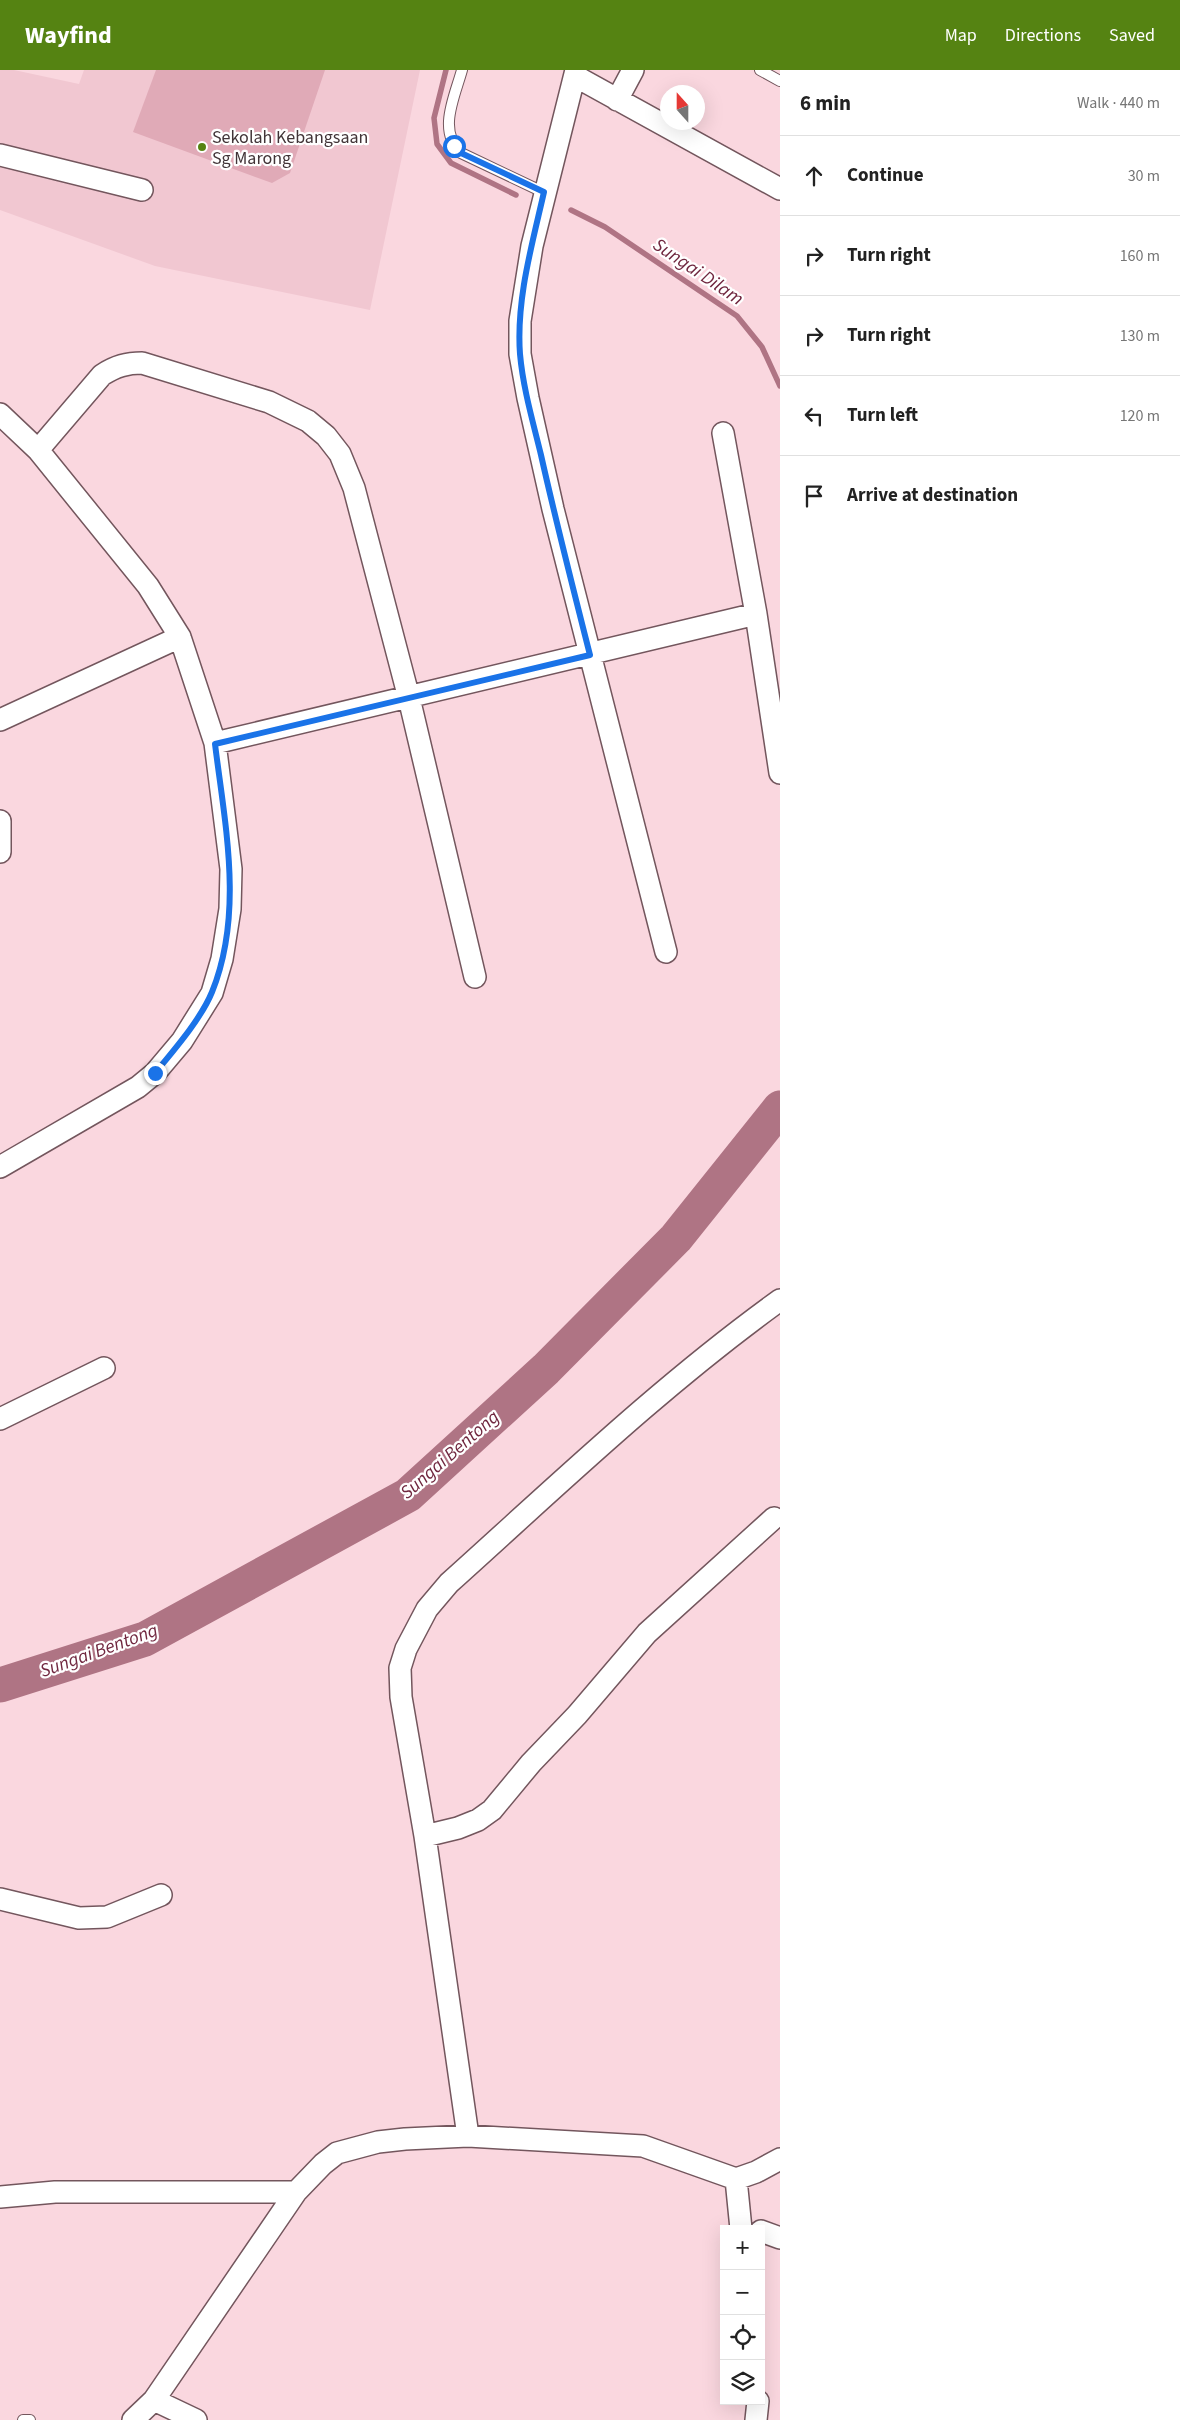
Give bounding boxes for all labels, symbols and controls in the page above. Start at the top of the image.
text: Wayfind [25,18,112,53]
text: Map [945,23,977,48]
text: Directions [1005,23,1081,48]
text: Saved [1109,23,1155,48]
north arrow [660,85,705,130]
text: 6 min [800,88,851,118]
text: Walk · 440 m [1077,92,1160,114]
place label: Sekolah Kebangsaan Sg Marong [212,125,368,171]
route start [443,135,466,158]
marker: Sekolah Kebangsaan Sg Marong [196,141,208,153]
icon: ahead [800,162,828,190]
text: Continue [847,162,924,189]
text: 30 m [1128,165,1160,187]
water label: Sungai Dilam [647,232,749,312]
icon: right [800,242,828,270]
text: Turn right [847,242,931,269]
text: 160 m [1120,245,1160,267]
icon: right [800,322,828,350]
text: Turn right [847,322,931,349]
text: 130 m [1120,325,1160,347]
icon: left [800,402,828,430]
text: Turn left [847,402,918,429]
text: 120 m [1120,405,1160,427]
icon: arrive [800,482,828,510]
text: Arrive at destination [847,482,1018,509]
route end [144,1062,167,1085]
water label: Sungai Bentong [394,1404,506,1506]
water label: Sungai Bentong [36,1617,162,1685]
map controls [720,2225,765,2405]
button: + [720,2225,765,2270]
button: − [720,2270,765,2315]
button: locate [720,2315,765,2360]
button: layers [720,2360,765,2405]

